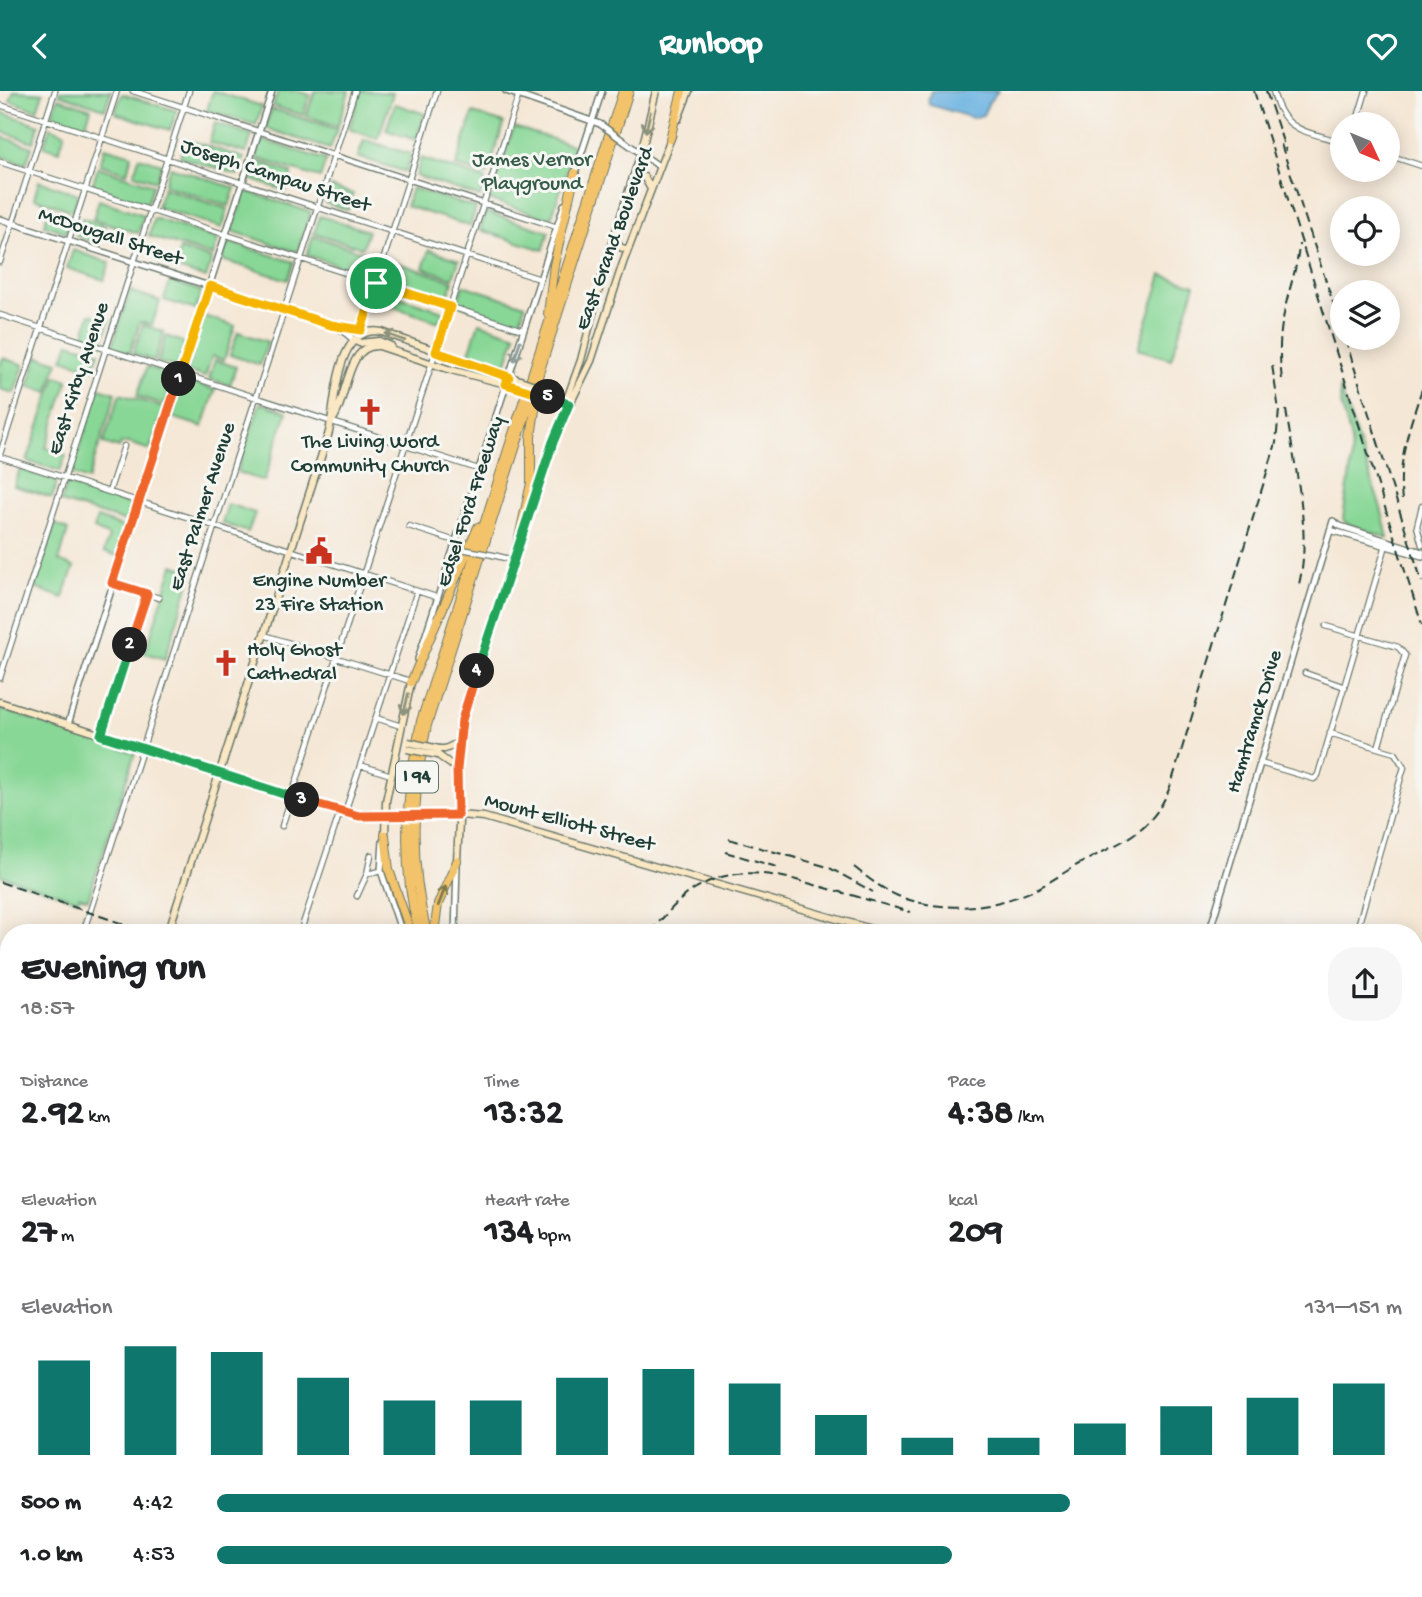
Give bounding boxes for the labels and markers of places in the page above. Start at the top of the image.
pin [346,253,406,313]
pin: 1 [162,361,196,397]
pin: 5 [530,379,566,415]
church icon: The Living Word Community Church [355,397,385,427]
place label: The Living Word Community Church [291,431,449,480]
public building icon: Engine Number 23 Fire Station [304,536,334,566]
place label: Engine Number 23 Fire Station [252,570,387,619]
pin: 2 [113,627,148,663]
place label: Holy Ghost Cathedral [247,639,344,688]
church icon: Holy Ghost Cathedral [211,648,241,678]
pin: 4 [460,653,494,689]
pin: 3 [284,783,320,817]

